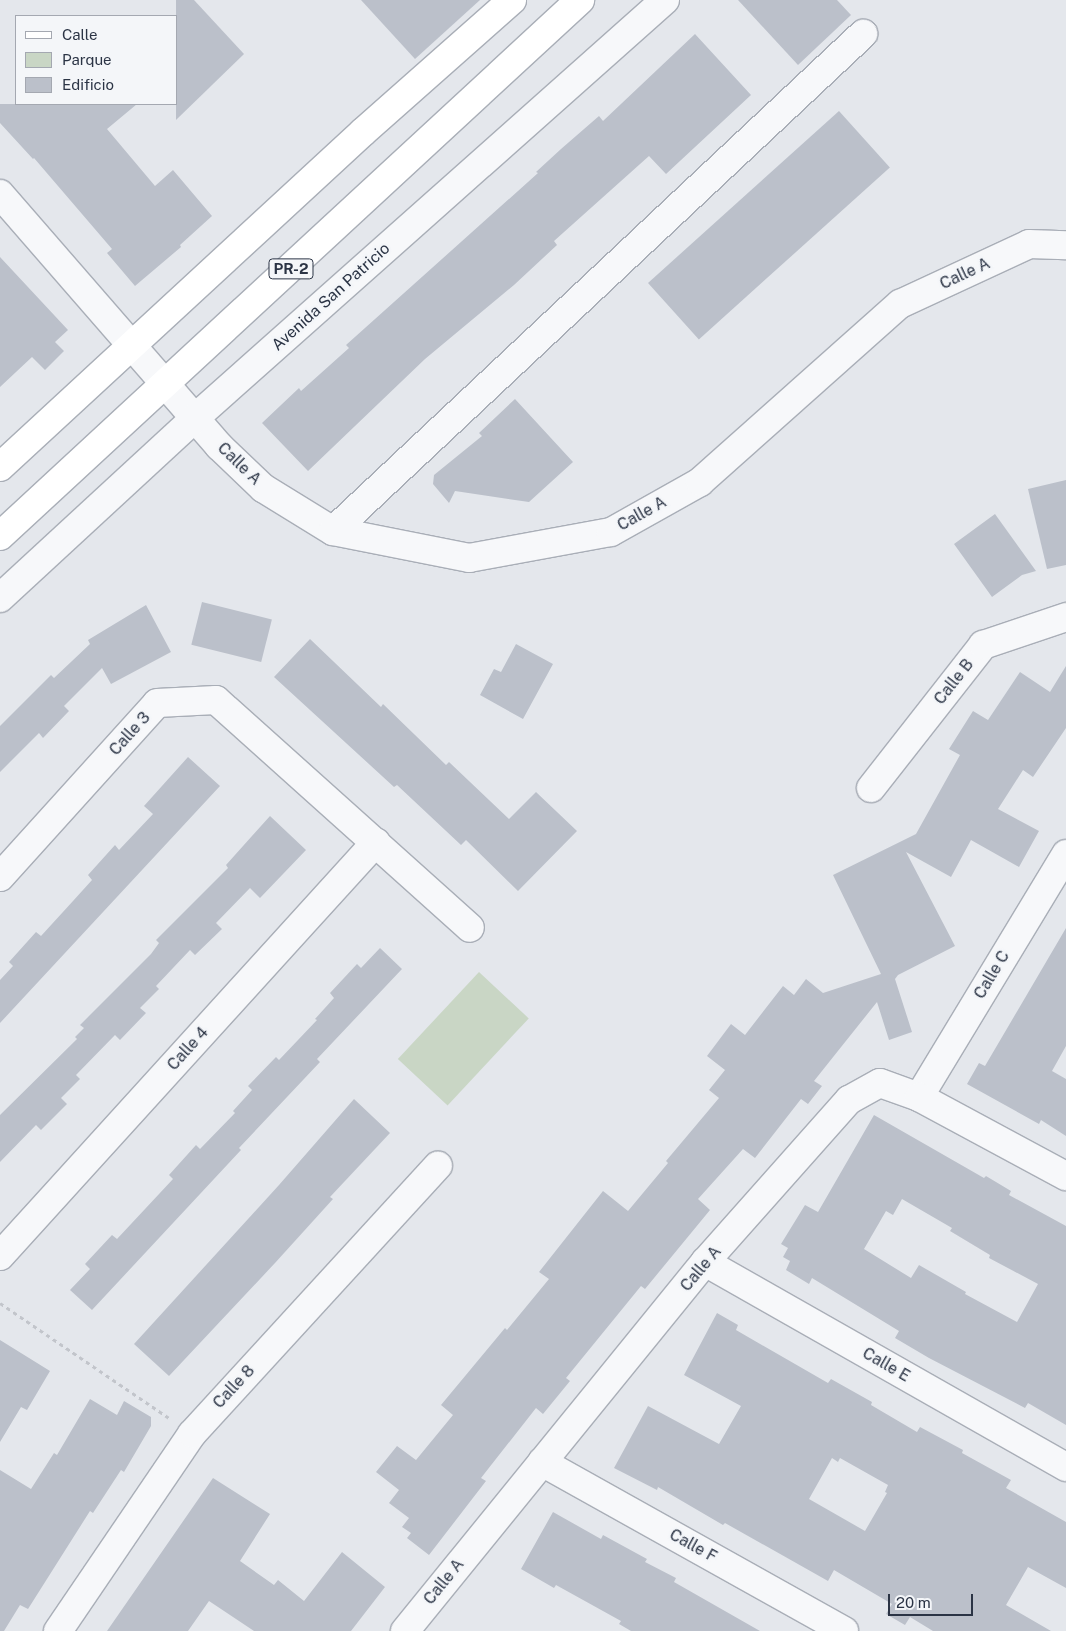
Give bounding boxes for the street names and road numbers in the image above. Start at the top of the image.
street label: Avenida San Patricio [268,239,394,355]
street label: Calle A [937,254,993,294]
road number: PR-2 [267,256,315,282]
street label: Calle A [213,439,265,489]
street label: Calle A [614,493,670,535]
street label: Calle B [930,655,978,709]
street label: Calle 3 [106,708,154,760]
street label: Calle C [970,947,1014,1003]
street label: Calle 4 [164,1023,212,1075]
street label: Calle A [677,1242,725,1296]
street label: Calle E [859,1344,913,1386]
street label: Calle 8 [209,1361,259,1413]
street label: Calle F [666,1525,720,1567]
street label: Calle A [420,1555,468,1609]

